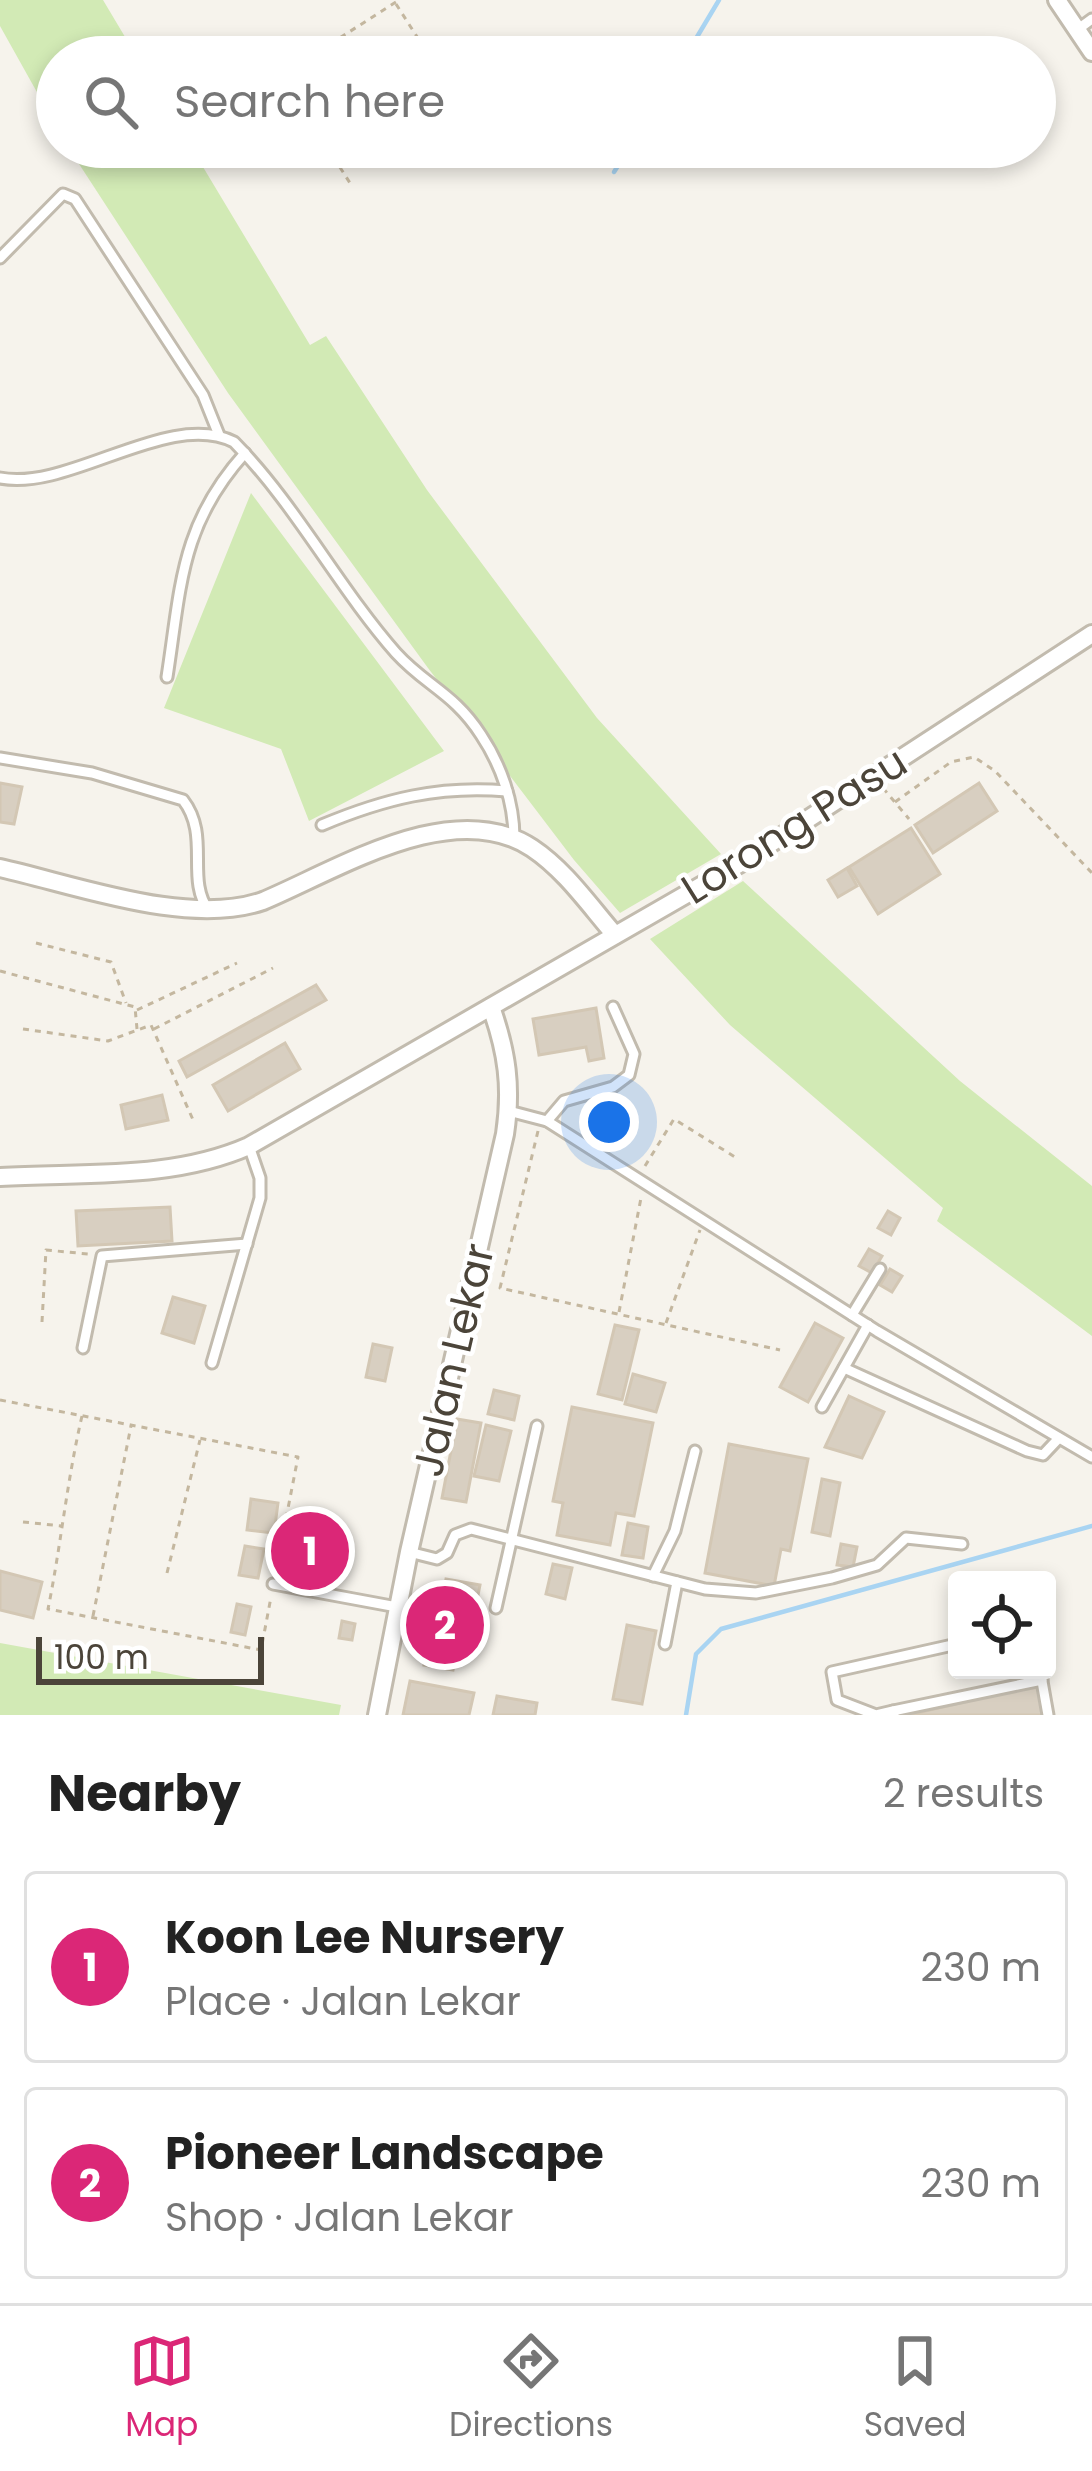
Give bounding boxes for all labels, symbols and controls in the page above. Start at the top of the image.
search box [36,36,1056,168]
icon: search [78,69,144,135]
text: Search here [174,70,445,133]
street label: Lorong Pasu [670,733,918,918]
your location [579,1092,639,1152]
street label: Jalan Lekar [398,1238,509,1482]
pin: 1 [271,1506,349,1596]
map controls [948,1571,1056,1679]
button: locate [948,1571,1056,1679]
pin: 2 [406,1580,484,1670]
scale bar [36,1631,264,1684]
text: 100 m [54,1634,149,1681]
text: Nearby [48,1757,241,1829]
text: 2 results [883,1766,1044,1821]
text: Koon Lee Nursery [165,1906,564,1969]
text: 1 [83,1940,97,1995]
text: 230 m [921,1940,1041,1995]
text: Place · Jalan Lekar [165,1974,521,2029]
text: Pioneer Landscape [165,2122,604,2185]
text: 2 [79,2156,101,2211]
text: 230 m [921,2156,1041,2211]
text: Shop · Jalan Lekar [165,2190,514,2245]
tab: Map [125,2328,198,2450]
tab: Directions [449,2328,613,2450]
tab: Saved [864,2328,967,2450]

